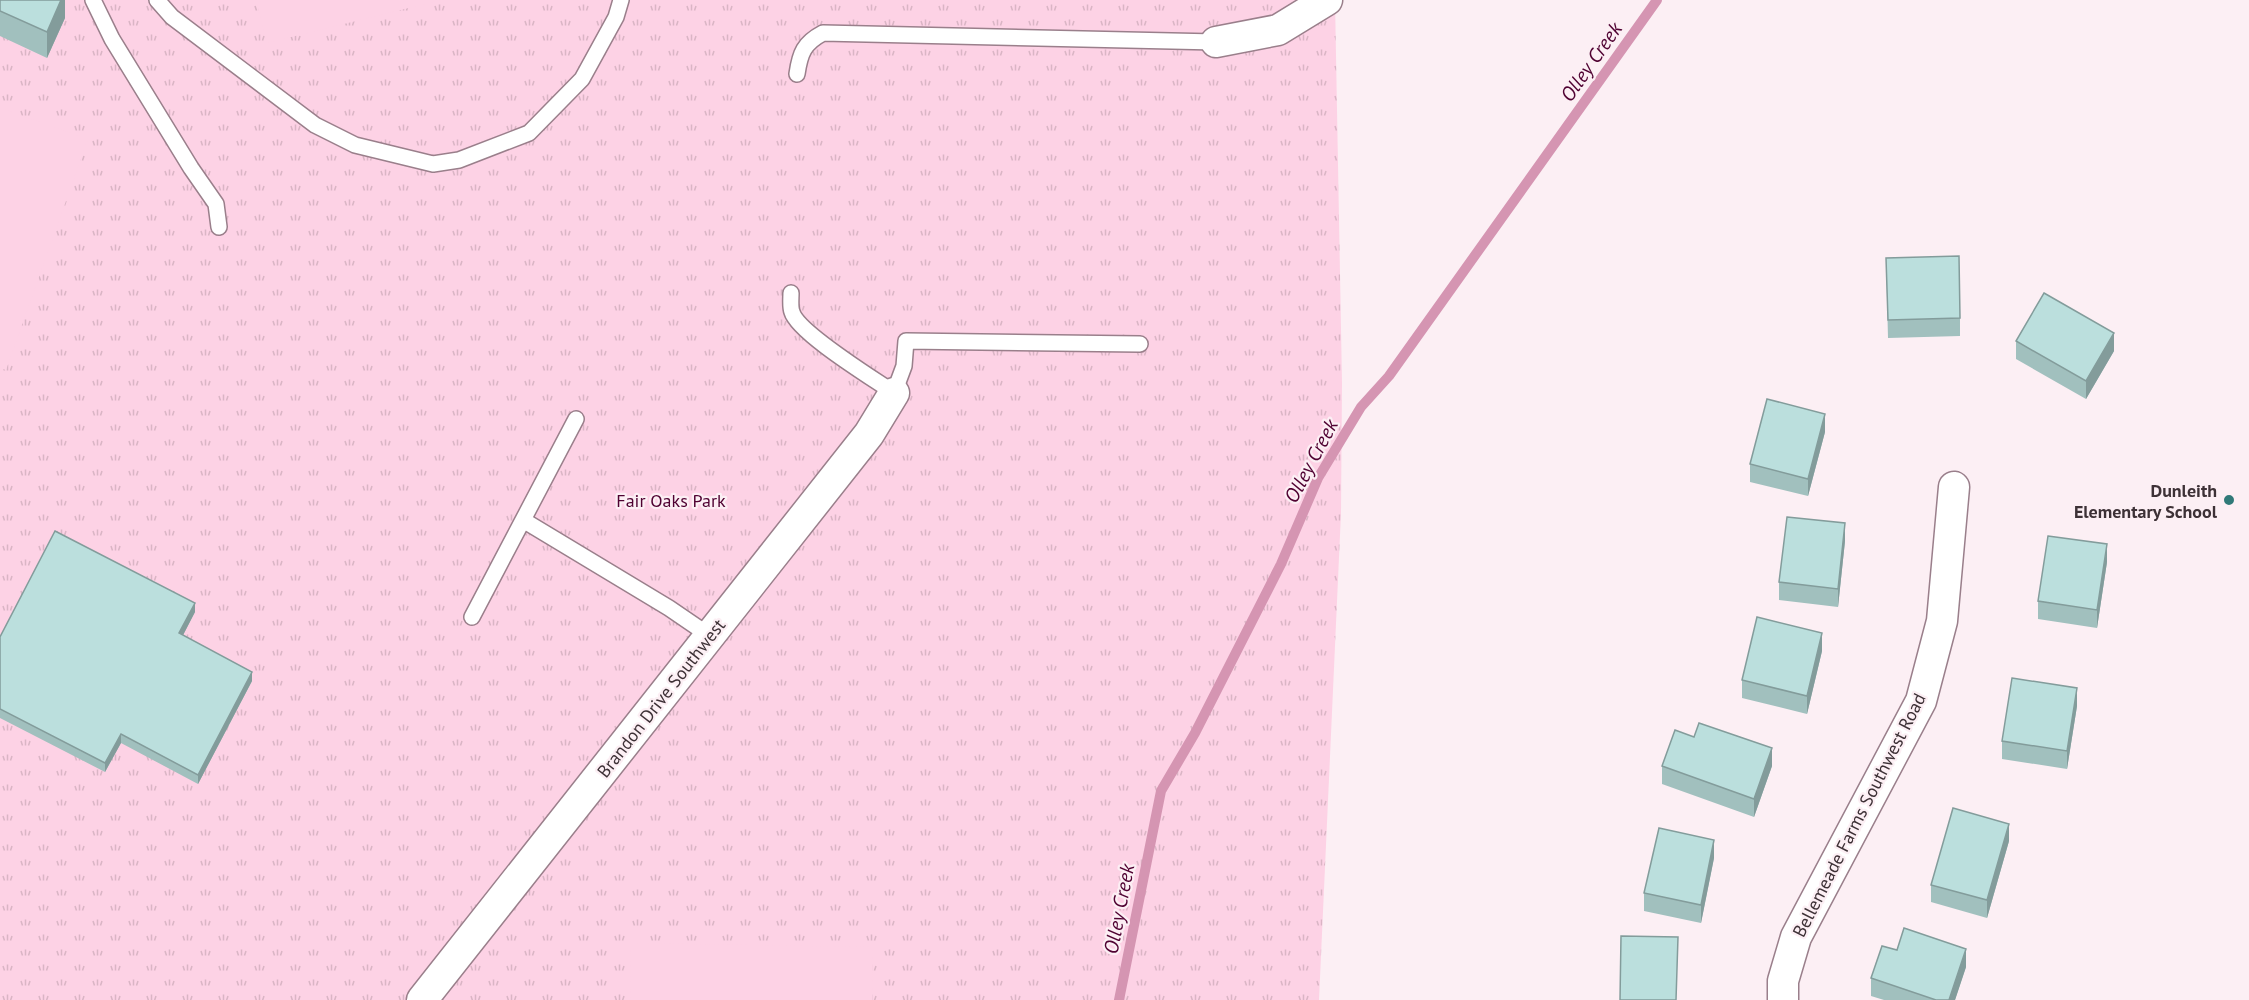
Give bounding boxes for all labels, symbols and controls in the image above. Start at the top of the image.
water label: Olley Creek [1554,16,1628,107]
water label: Olley Creek [1278,414,1344,507]
place label: Dunleith Elementary School [2074,479,2218,523]
park label: Fair Oaks Park [616,489,726,512]
marker: Dunleith Elementary School [2222,493,2236,507]
street label: Brandon Drive Southwest [592,614,730,782]
street label: Bellemeade Farms Southwest Road [1787,689,1931,941]
water label: Olley Creek [1098,861,1141,956]

